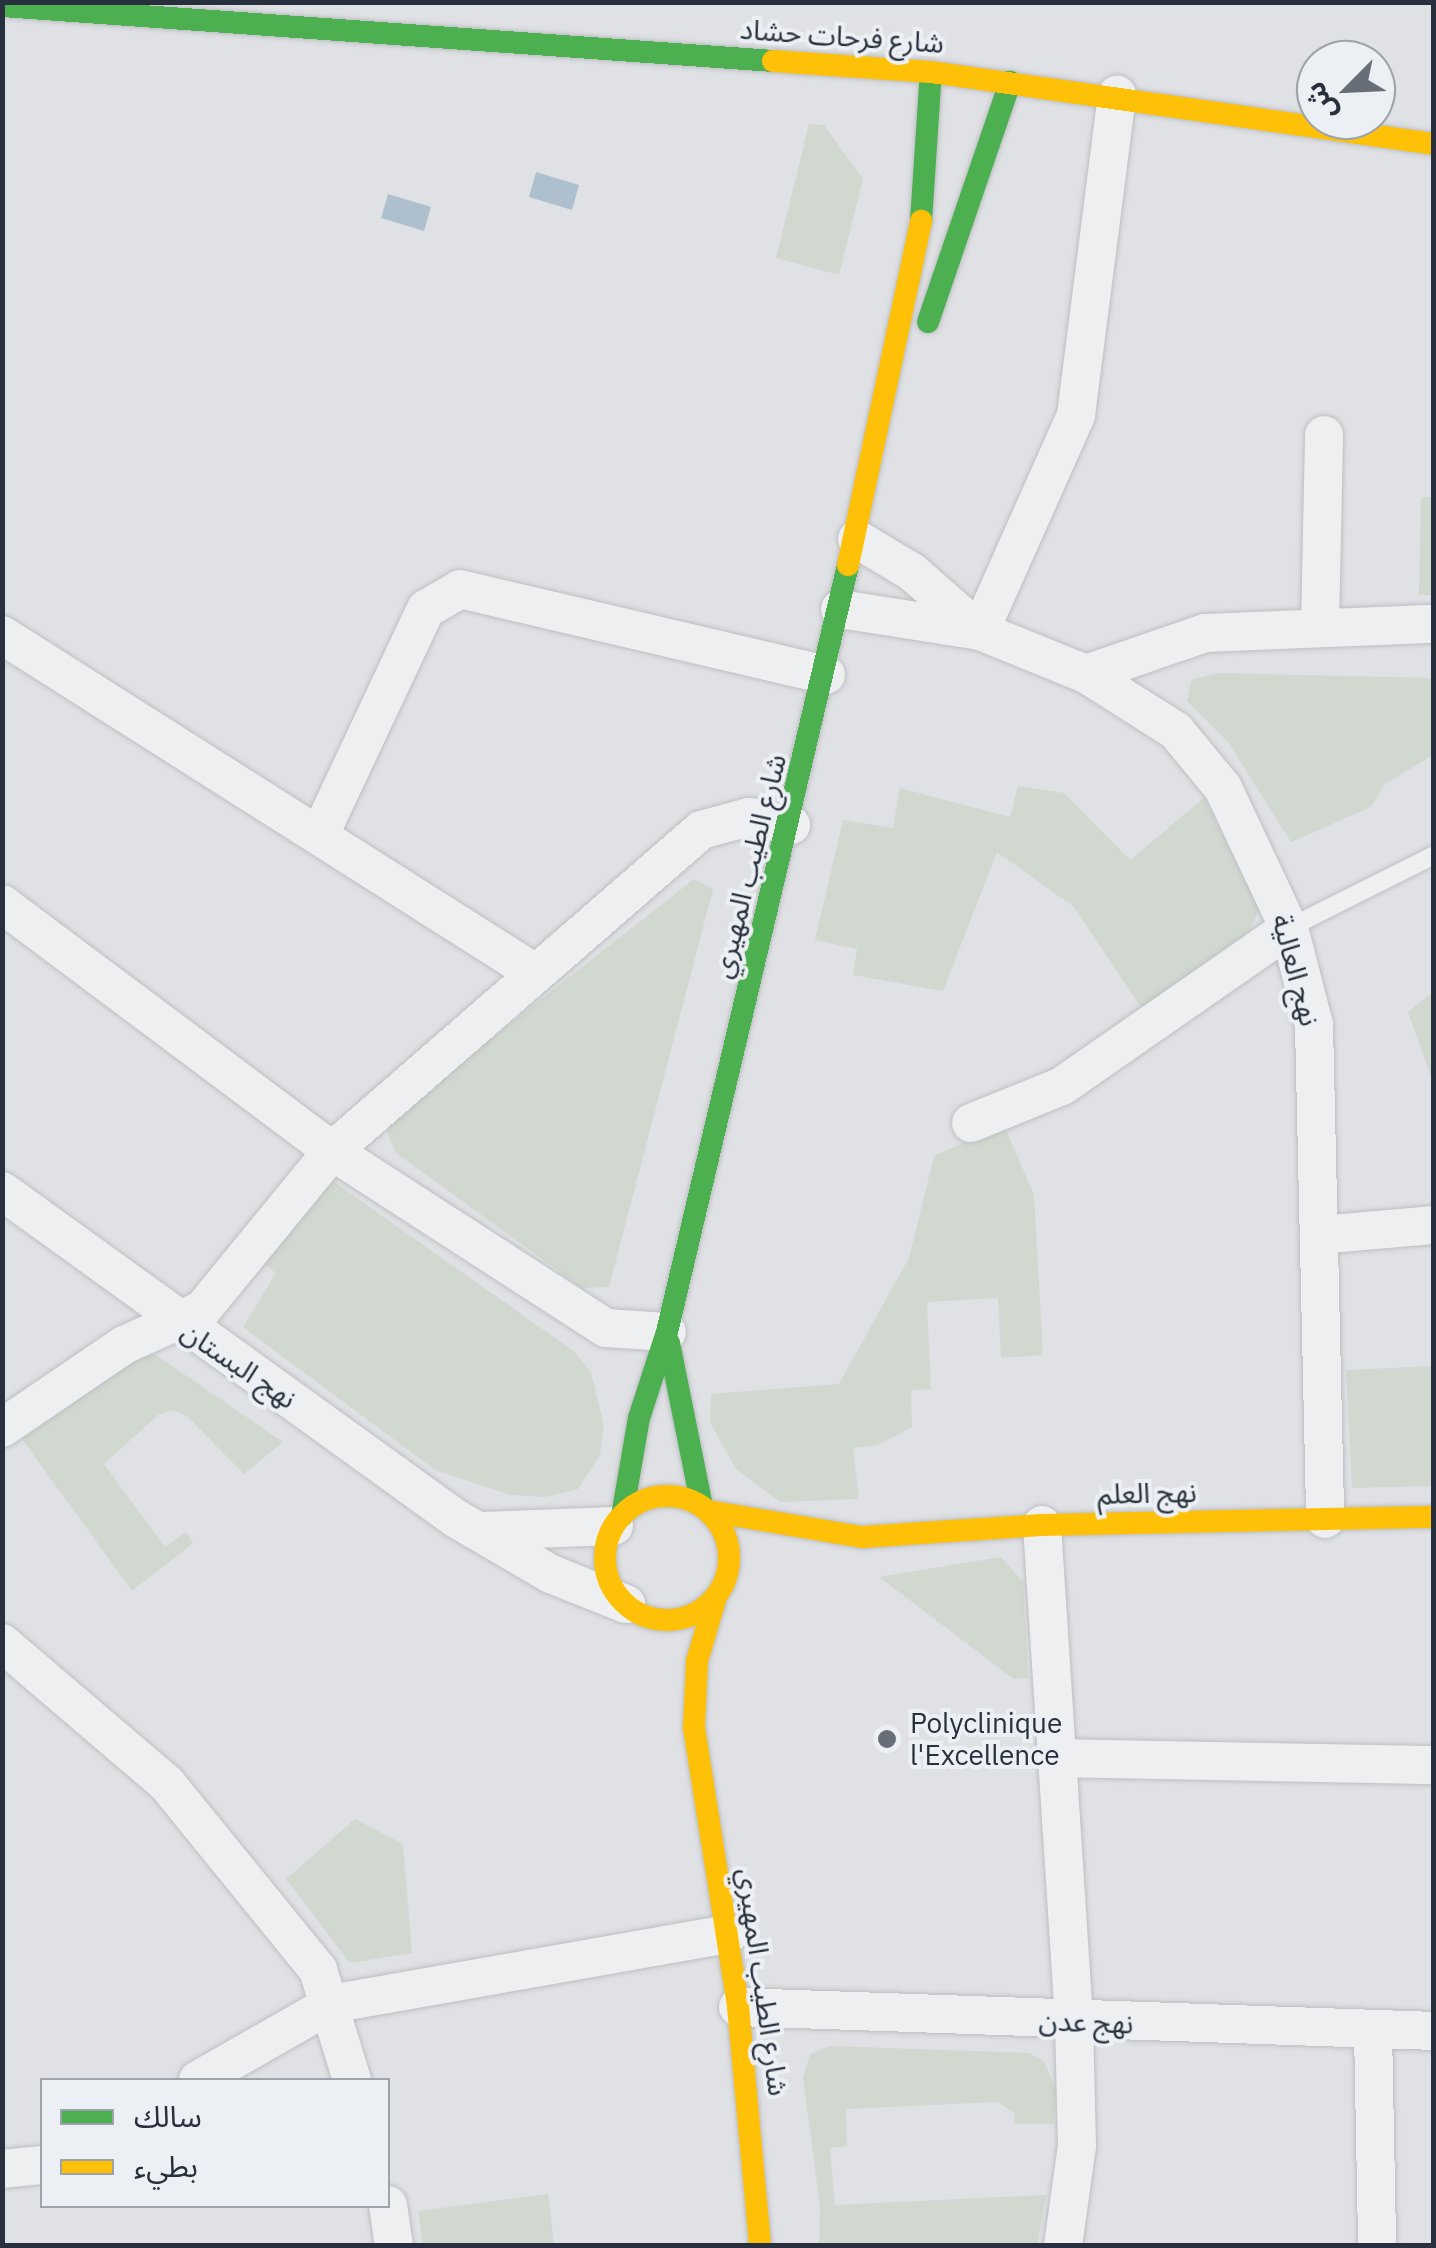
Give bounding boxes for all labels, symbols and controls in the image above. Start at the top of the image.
street label: شارع فرحات حشاد [739,12,945,60]
north arrow [1296,40,1396,140]
text: ش [1295,77,1345,127]
street label: شارع الطيب المهيري [705,750,793,982]
street label: نهج العالية [1265,910,1327,1030]
street label: نهج البستان [175,1314,303,1416]
street label: نهج العلم [1097,1475,1197,1511]
place label: Polyclinique l'Excellence [910,1706,1062,1772]
marker: Polyclinique l'Excellence [874,1726,900,1752]
street label: شارع الطيب المهيري [730,1866,796,2098]
street label: نهج عدن [1038,2004,1134,2040]
legend [40,2078,390,2208]
text: سالك [134,2096,202,2135]
text: بطيء [134,2146,198,2185]

